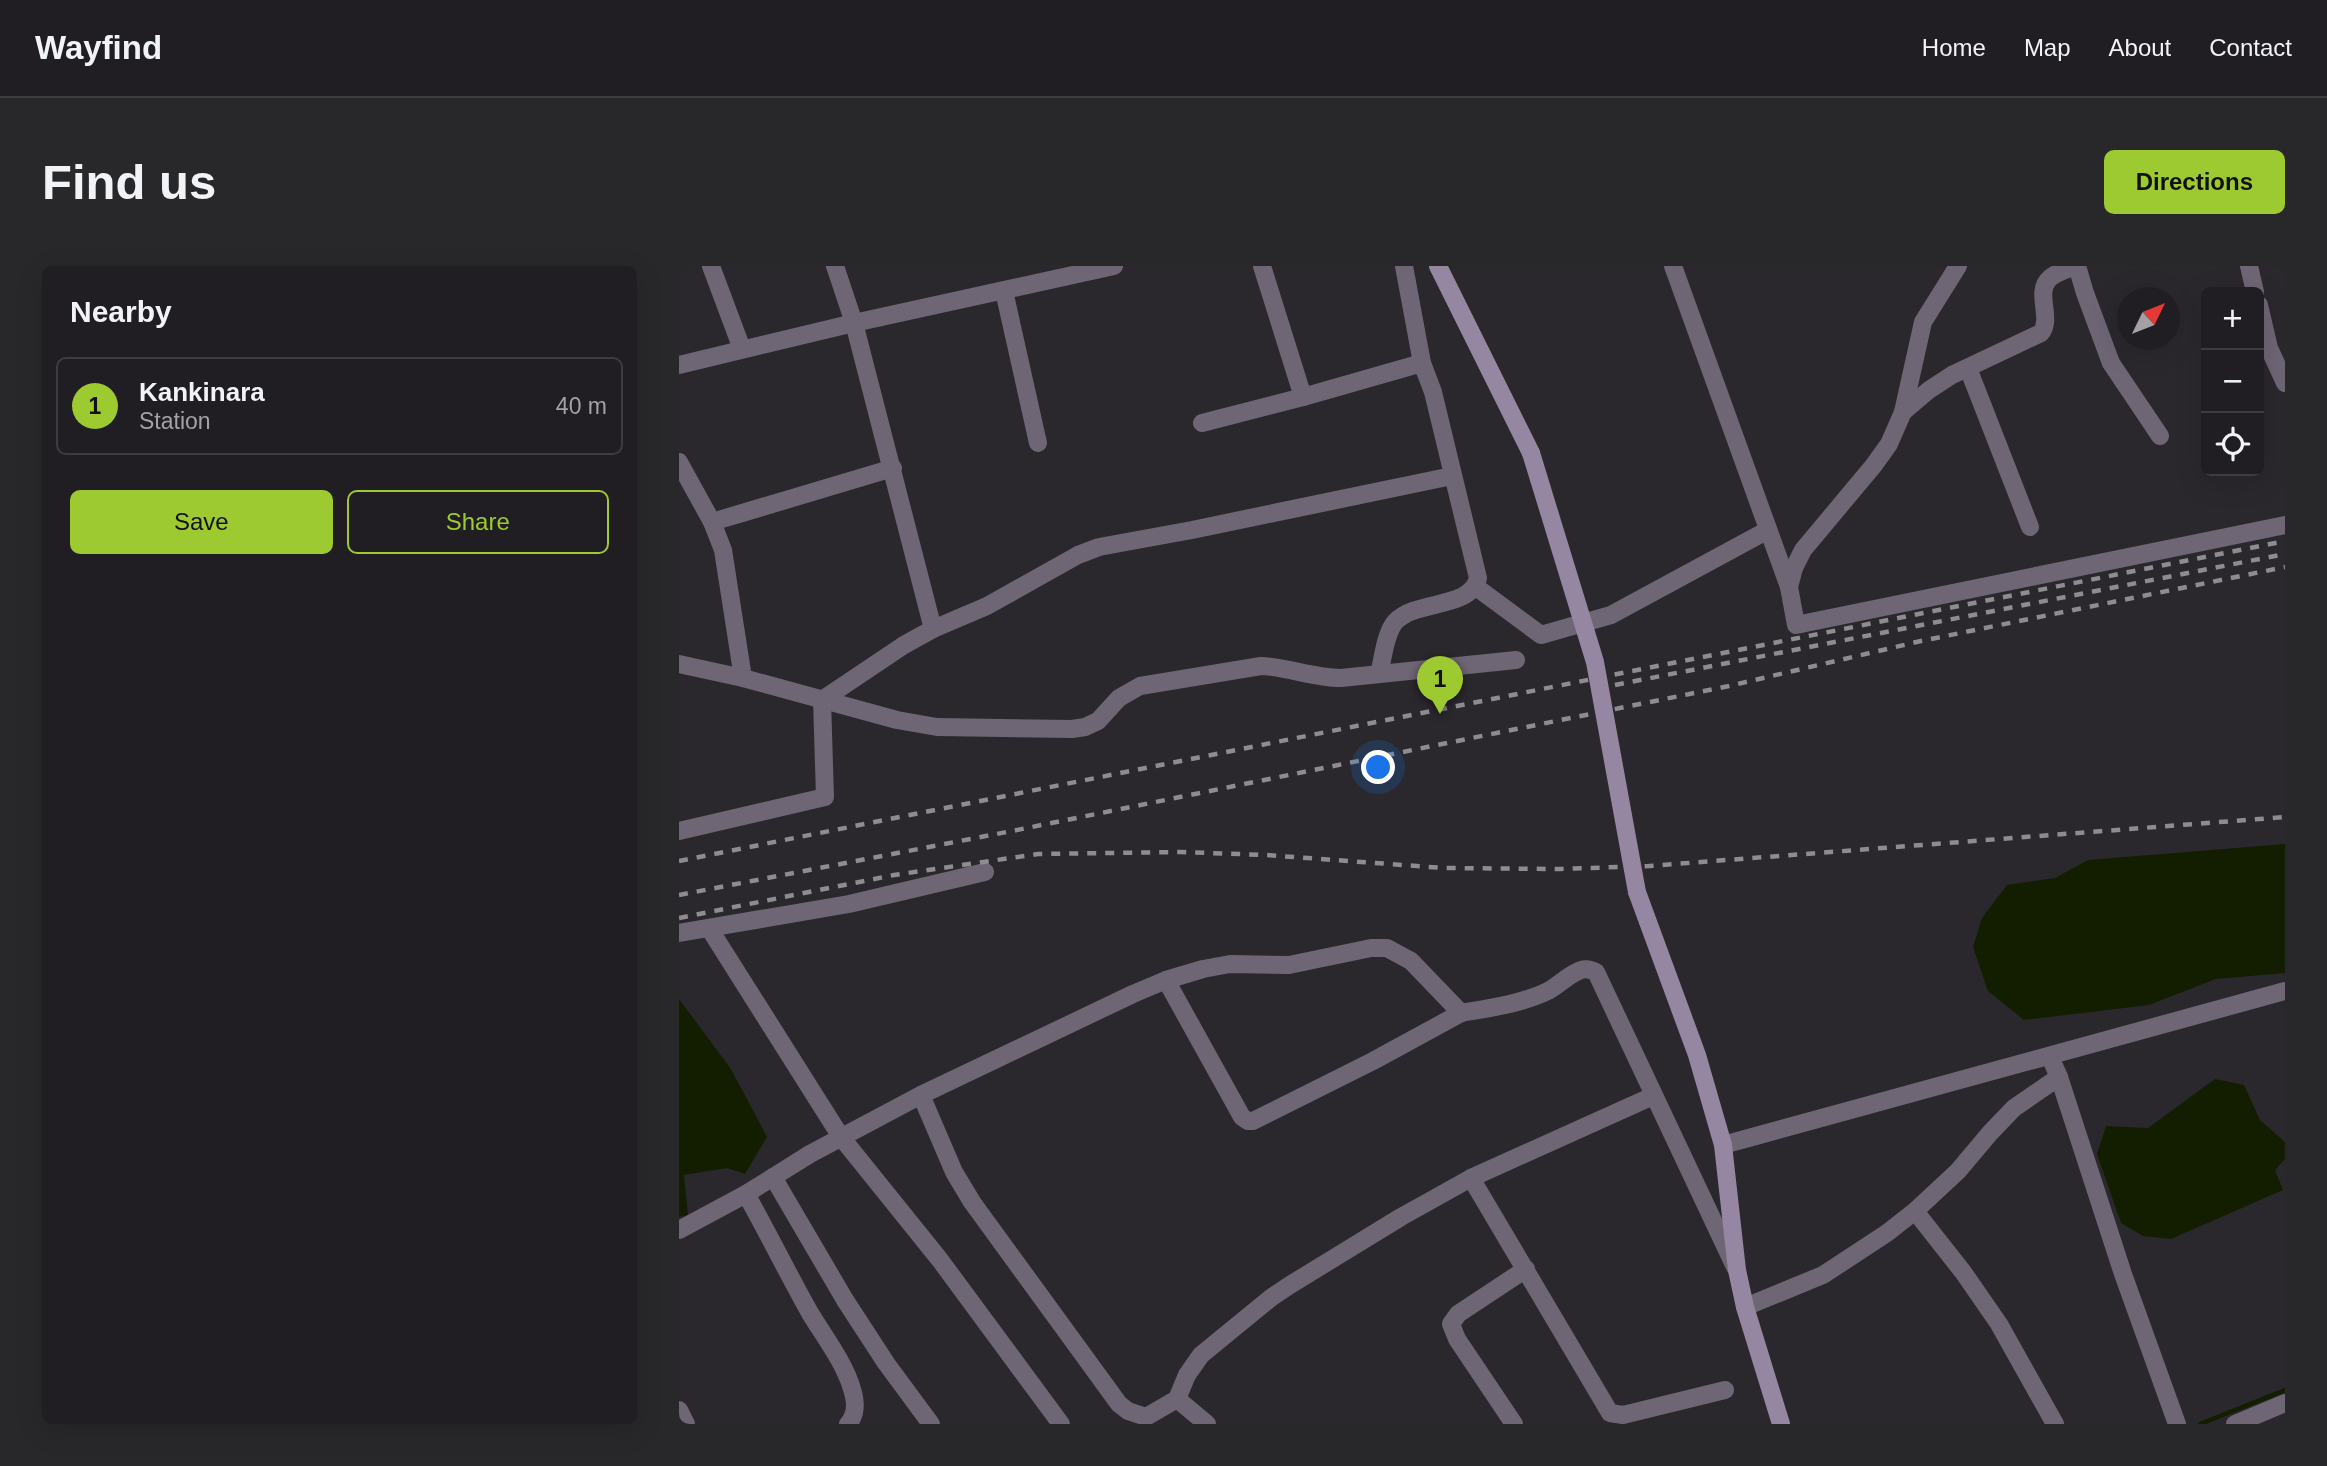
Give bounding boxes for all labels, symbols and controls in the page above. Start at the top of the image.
text: Wayfind [35,29,162,66]
text: Home [1922,34,1986,61]
text: Map [2024,34,2071,61]
text: About [2109,34,2171,61]
text: Contact [2209,34,2292,61]
button: Directions [2104,150,2285,214]
text: Find us [42,155,216,209]
north arrow [2117,287,2180,350]
map controls [2201,287,2264,476]
button: + [2201,287,2264,350]
text: Nearby [70,295,172,328]
button: − [2201,350,2264,413]
text: Kankinara [139,377,265,407]
text: 1 [89,393,101,419]
text: 40 m [556,393,607,419]
text: Station [139,408,211,434]
button: locate [2201,413,2264,476]
button: Save [70,490,333,554]
button: Share [347,490,609,554]
pin: 1 [1417,656,1463,714]
your location [1361,750,1395,784]

